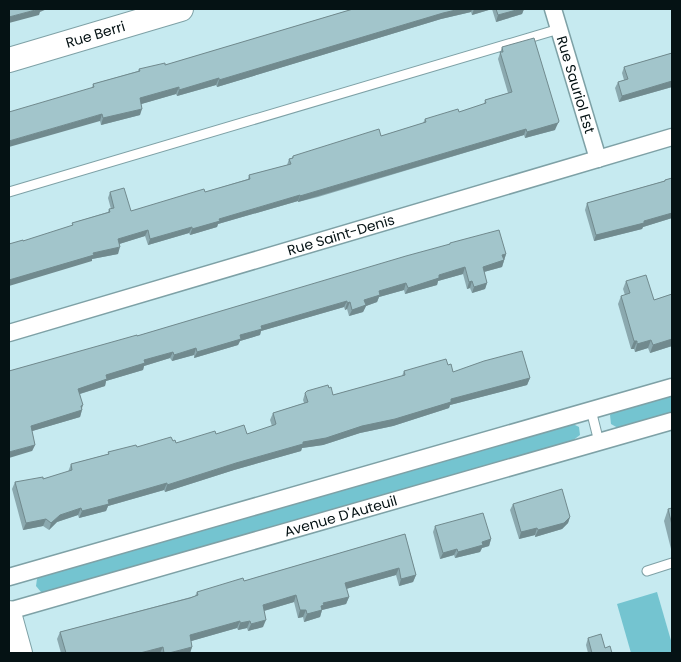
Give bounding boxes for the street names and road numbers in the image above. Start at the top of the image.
street label: Rue Berri [63,16,127,53]
street label: Rue Sauriol Est [552,33,600,136]
street label: Rue Saint-Denis [285,210,397,260]
street label: Avenue D'Auteuil [282,490,399,542]

